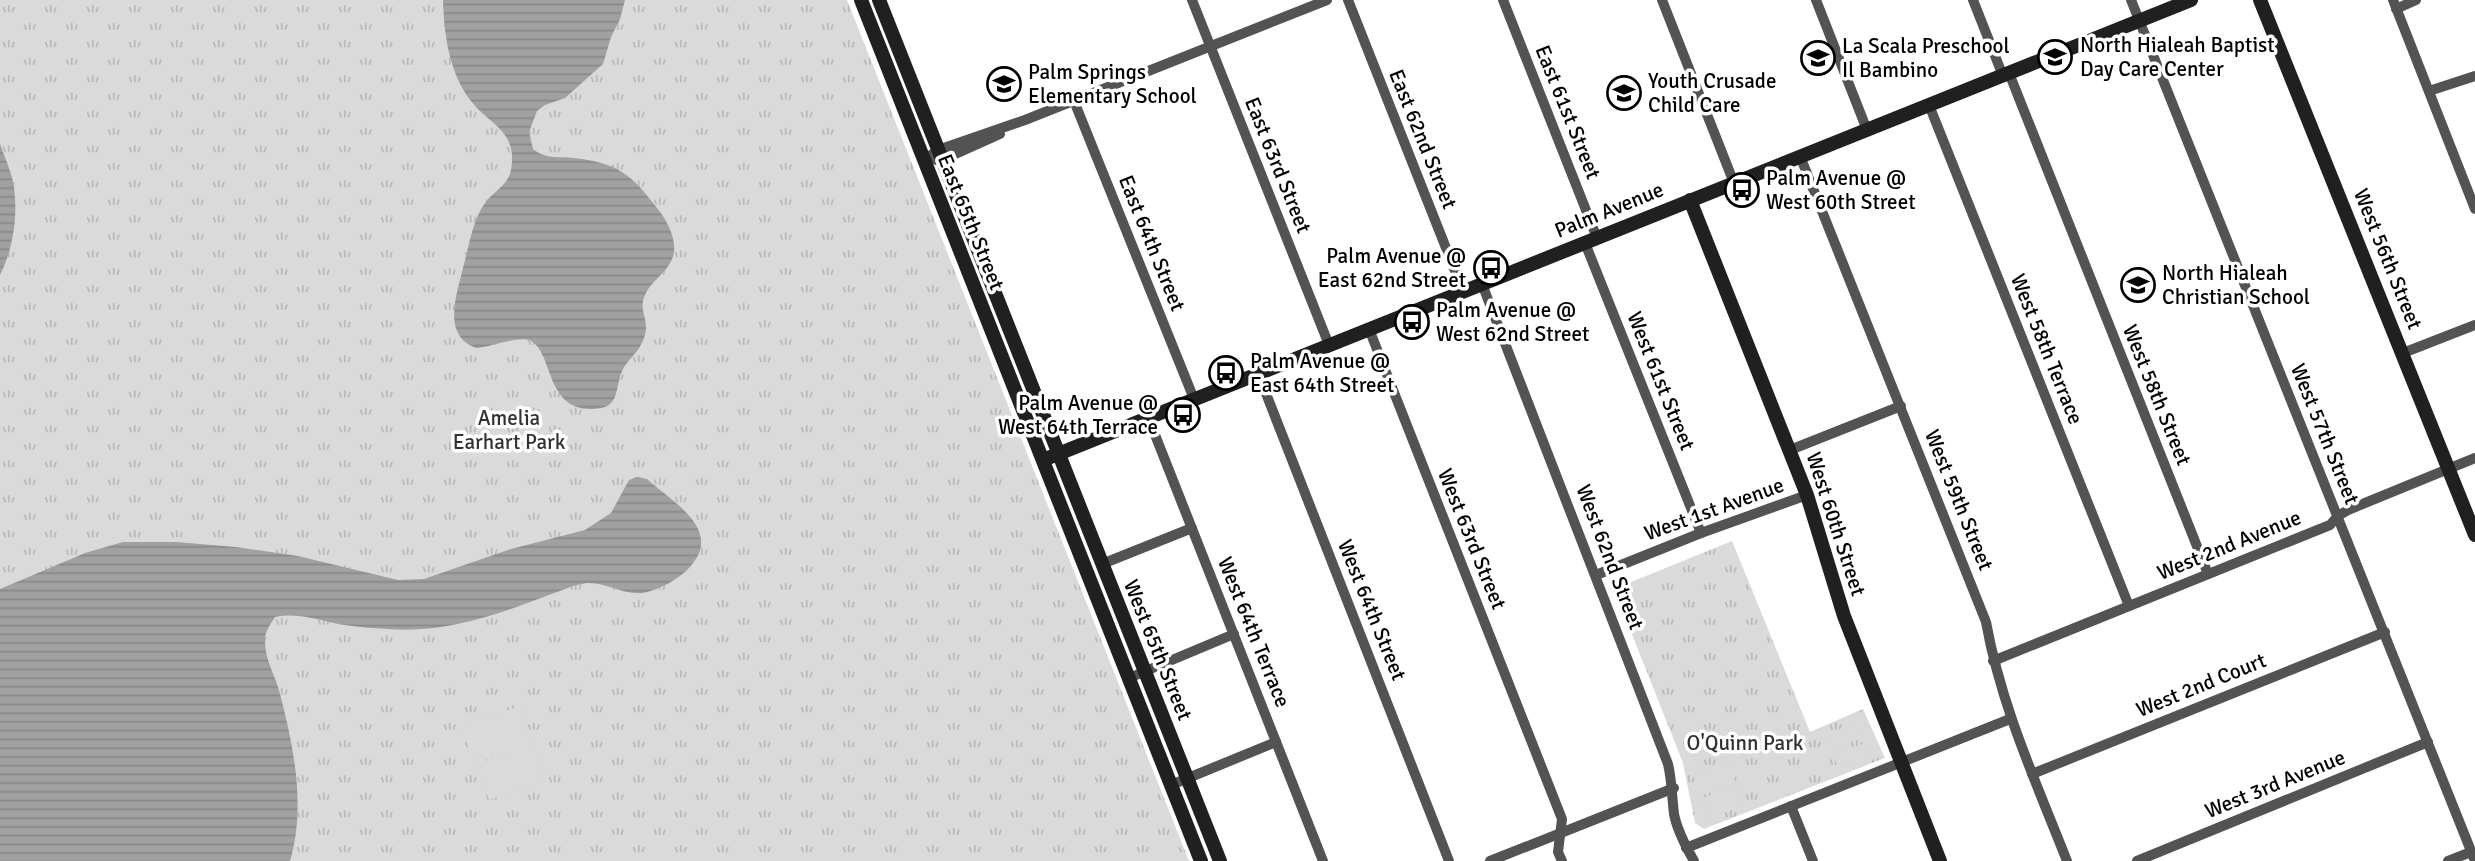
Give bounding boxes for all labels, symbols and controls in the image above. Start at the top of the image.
place label: North Hialeah Baptist Day Care Center [2080,32,2275,82]
place label: La Scala Preschool Il Bambino [1842,33,2010,83]
school or university icon: North Hialeah Baptist Day Care Center [2036,38,2074,76]
school or university icon: La Scala Preschool Il Bambino [1799,39,1837,77]
street label: East 61st Street [1529,41,1607,183]
place label: Palm Springs Elementary School [1028,59,1197,109]
school or university icon: Palm Springs Elementary School [985,65,1023,103]
street label: East 62nd Street [1383,65,1463,213]
place label: Youth Crusade Child Care [1648,68,1776,118]
school or university icon: Youth Crusade Child Care [1605,74,1643,112]
street label: East 63rd Street [1239,93,1317,237]
street label: East 65th Street [932,150,1010,294]
place label: Palm Avenue @ West 60th Street [1766,165,1916,215]
street label: East 64th Street [1113,171,1191,315]
bus stop icon: Palm Avenue @ West 60th Street [1723,171,1761,209]
street label: Palm Avenue [1551,176,1667,244]
street label: West 56th Street [2348,185,2428,333]
place label: Palm Avenue @ East 62nd Street [1318,243,1466,293]
bus stop icon: Palm Avenue @ East 62nd Street [1472,249,1510,287]
place label: North Hialeah Christian School [2162,260,2310,310]
school or university icon: North Hialeah Christian School [2119,266,2157,304]
street label: West 58th Terrace [2005,270,2089,428]
place label: Palm Avenue @ West 62nd Street [1436,297,1589,347]
bus stop icon: Palm Avenue @ West 62nd Street [1393,303,1431,341]
street label: West 61st Street [1621,308,1701,454]
street label: West 58th Street [2117,321,2197,469]
place label: Palm Avenue @ East 64th Street [1250,348,1394,398]
bus stop icon: Palm Avenue @ East 64th Street [1207,354,1245,392]
street label: West 57th Street [2285,360,2365,508]
place label: Palm Avenue @ West 64th Terrace [998,390,1158,440]
bus stop icon: Palm Avenue @ West 64th Terrace [1164,396,1202,434]
park label: Amelia Earhart Park [453,405,566,455]
street label: West 59th Street [1919,426,1999,574]
street label: West 60th Street [1801,449,1871,599]
street label: West 63rd Street [1432,465,1512,613]
street label: West 1st Avenue [1641,472,1787,546]
street label: West 62nd Street [1570,481,1650,633]
street label: West 2nd Avenue [2153,504,2305,586]
street label: West 64th Street [1332,536,1412,684]
street label: West 64th Terrace [1212,553,1296,711]
street label: West 65th Street [1118,576,1198,724]
street label: West 2nd Court [2132,647,2270,723]
park label: O'Quinn Park [1687,730,1804,756]
street label: West 3rd Avenue [2201,744,2349,824]

